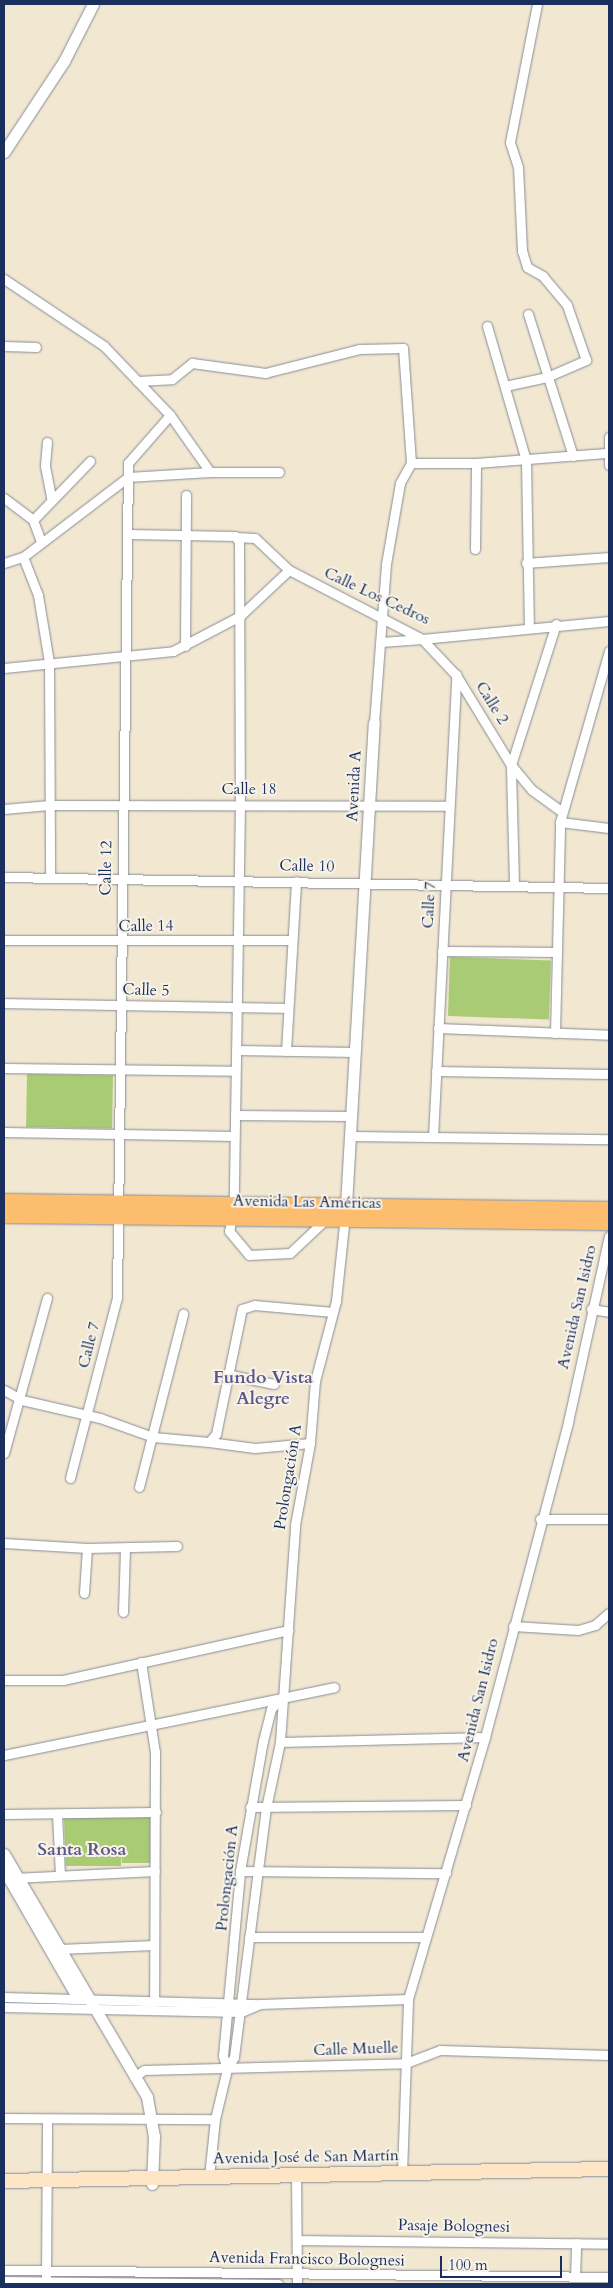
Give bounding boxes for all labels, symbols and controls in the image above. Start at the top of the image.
street label: Calle Los Cedros [321,563,433,629]
street label: Calle 2 [471,678,513,728]
street label: Avenida A [343,750,365,822]
street label: Calle 18 [221,779,277,799]
street label: Calle 12 [96,840,116,896]
street label: Calle 10 [279,856,335,876]
street label: Calle 7 [418,881,440,929]
street label: Calle 14 [118,916,174,936]
street label: Calle 5 [122,980,170,1000]
street label: Avenida Las Américas [233,1191,381,1213]
street label: Avenida San Isidro [553,1243,601,1371]
street label: Calle 7 [74,1320,104,1370]
district label: Fundo Vista Alegre [213,1368,313,1410]
street label: Prolongación A [270,1423,306,1531]
street label: Avenida San Isidro [453,1636,503,1764]
street label: Prolongación A [212,1824,242,1932]
district label: Santa Rosa [38,1839,126,1861]
street label: Calle Muelle [313,2038,399,2060]
street label: Avenida José de San Martín [213,2146,399,2168]
street label: Pasaje Bolognesi [398,2215,510,2237]
scale bar [443,2246,566,2278]
street label: Avenida Francisco Bolognesi [209,2248,405,2270]
text: 100 m [448,2255,488,2275]

